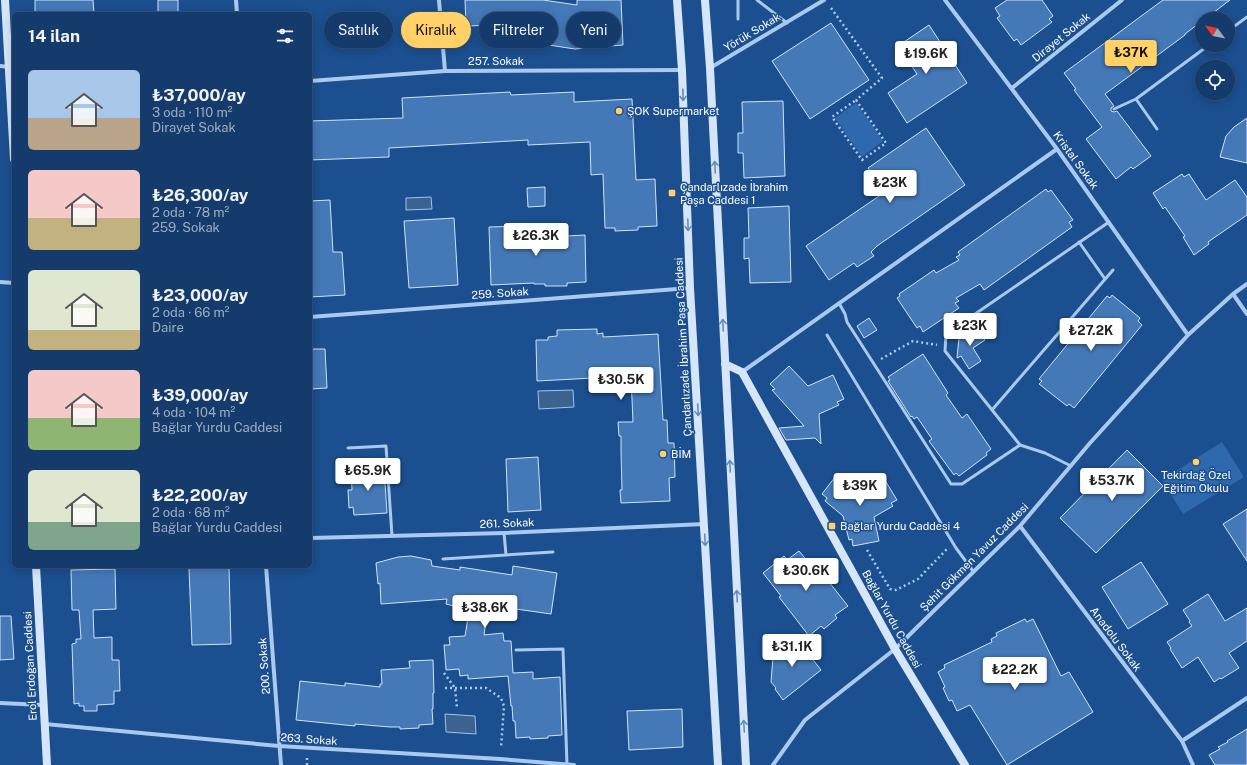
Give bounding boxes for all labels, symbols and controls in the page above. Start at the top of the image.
street label: Yörük Sokak [722,10,782,54]
street label: Dirayet Sokak [1030,10,1092,64]
chip: Satılık [324,12,393,48]
chip: Kiralık [401,12,471,48]
chip: Filtreler [479,12,558,48]
chip: Yeni [566,12,621,48]
north arrow [1195,12,1235,52]
map controls [1195,12,1235,100]
icon: filters [274,25,296,47]
text: 14 ilan [28,26,80,46]
pin: ₺37K [1107,40,1155,74]
pin: ₺19.6K [893,41,959,75]
text: ₺37K [1114,45,1148,60]
text: ₺19.6K [904,46,948,61]
street label: 257. Sokak [468,55,524,67]
button: locate [1195,60,1235,100]
text: ₺37,000/ay [152,85,246,105]
icon: home [60,86,108,134]
one-way arrow [679,88,687,101]
text: 3 oda · 110 m² [152,105,232,120]
place label: ŞOK Supermarket [627,105,719,118]
marker: ŞOK Supermarket [614,106,624,116]
text: Dirayet Sokak [152,120,236,135]
street label: Kristal Sokak [1051,129,1101,191]
one-way arrow [711,161,719,174]
pin: ₺23K [866,170,914,204]
text: ₺23K [873,175,907,190]
place label: Çandarlızade İbrahim Paşa Caddesi 1 [680,180,788,207]
text: ₺26,300/ay [152,185,248,205]
icon: home [60,186,108,234]
marker: Çandarlızade İbrahim Paşa Caddesi 1 [667,188,677,198]
text: 2 oda · 78 m² [152,205,229,220]
one-way arrow [684,218,692,231]
text: 259. Sokak [152,220,220,235]
pin: ₺26.3K [503,223,569,257]
text: ₺26.3K [513,228,559,243]
street label: Çandarlızade İbrahim Paşa Caddesi [671,257,695,437]
text: ₺23,000/ay [152,285,248,305]
street label: 259. Sokak [471,285,529,301]
icon: home [60,286,108,334]
text: 2 oda · 66 m² [152,305,230,320]
pin: ₺23K [946,313,994,347]
text: ₺23K [953,318,987,333]
pin: ₺27.2K [1058,318,1124,352]
one-way arrow [719,319,727,332]
text: Daire [152,320,184,335]
text: ₺27.2K [1069,323,1113,338]
pin: ₺30.5K [588,367,654,401]
text: ₺30.5K [597,372,645,387]
text: ₺39,000/ay [152,385,248,405]
icon: home [60,386,108,434]
one-way arrow [694,403,701,416]
text: 4 oda · 104 m² [152,405,235,420]
text: Bağlar Yurdu Caddesi [152,420,282,435]
place label: BİM [671,447,691,460]
marker: BİM [658,449,668,459]
marker: Tekirdağ Özel Eğitim Okulu [1191,457,1201,467]
pin: ₺65.9K [335,458,401,492]
one-way arrow [727,460,734,473]
text: ₺65.9K [344,463,392,478]
pin: ₺53.7K [1079,468,1145,502]
place label: Tekirdağ Özel Eğitim Okulu [1161,468,1231,494]
pin: ₺39K [836,473,884,507]
text: ₺53.7K [1089,473,1135,488]
text: ₺39K [842,478,878,493]
text: ₺22,200/ay [152,485,248,505]
icon: home [60,486,108,534]
street label: Şehit Gökmen Yavuz Caddesi [918,501,1031,614]
text: 2 oda · 68 m² [152,505,230,520]
street label: 261. Sokak [479,516,535,530]
text: Bağlar Yurdu Caddesi [152,520,282,535]
place label: Bağlar Yurdu Caddesi 4 [840,520,960,532]
marker: Bağlar Yurdu Caddesi 4 [827,521,837,531]
one-way arrow [702,533,709,546]
pin: ₺30.6K [773,558,839,592]
text: ₺30.6K [783,563,829,578]
street label: Bağlar Yurdu Caddesi [860,568,924,670]
one-way arrow [733,590,741,603]
pin: ₺38.6K [452,595,518,629]
text: ₺38.6K [461,600,509,615]
street label: Anadolu Sokak [1088,605,1144,673]
street label: Erol Erdoğan Caddesi [21,611,39,721]
pin: ₺31.1K [759,634,825,668]
street label: 200. Sokak [256,637,272,695]
text: ₺31.1K [771,639,813,654]
pin: ₺22.2K [982,657,1048,691]
text: ₺22.2K [992,662,1038,677]
one-way arrow [740,720,747,733]
street label: 263. Sokak [280,731,338,747]

